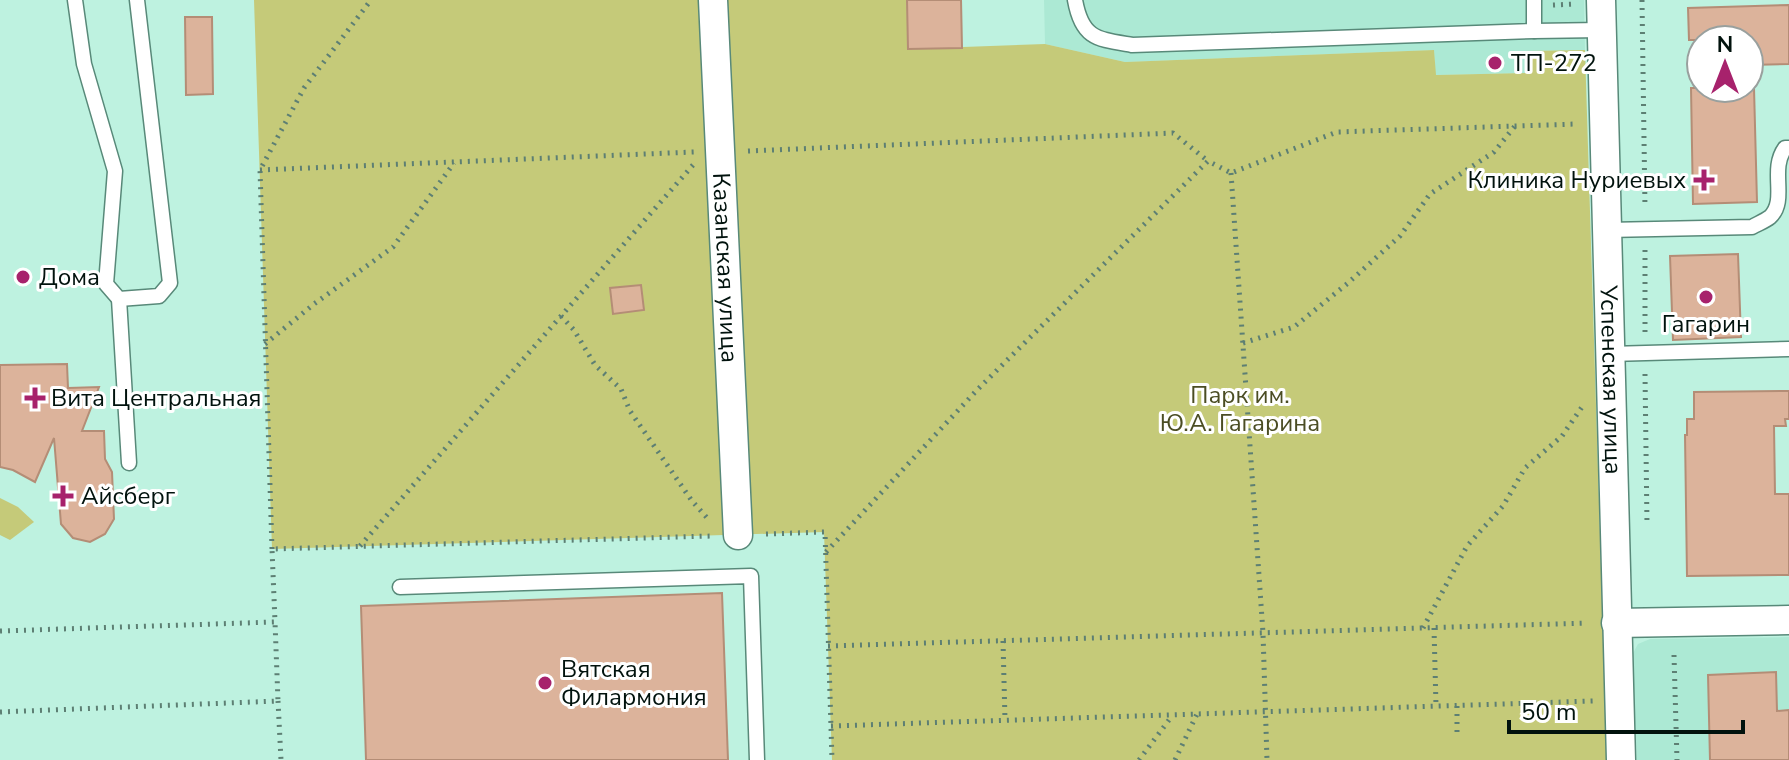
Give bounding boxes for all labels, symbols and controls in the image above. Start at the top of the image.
north arrow [1685,24,1765,104]
text: N [1717,30,1733,60]
place label: ТП-272 [1511,47,1597,79]
marker: ТП-272 [1486,54,1504,72]
place label: Клиника Нуриевых [1467,164,1686,196]
marker: Клиника Нуриевых [1693,169,1715,191]
street label: Казанская улица [705,172,746,363]
place label: Дома [39,261,100,293]
marker: Дома [14,268,32,286]
street label: Успенская улица [1592,284,1629,475]
marker: Гагарин [1697,288,1715,306]
place label: Гагарин [1662,308,1750,340]
park label: Парк им. Ю.А. Гагарина [1160,379,1320,439]
place label: Вита Центральная [51,382,262,414]
marker: Вита Центральная [26,389,44,407]
place label: Айсберг [81,480,176,512]
marker: Айсберг [52,485,74,507]
place label: Вятская Филармония [561,653,707,713]
marker: Вятская Филармония [536,674,554,692]
scale bar [1509,684,1743,734]
text: 50 m [1521,696,1577,728]

